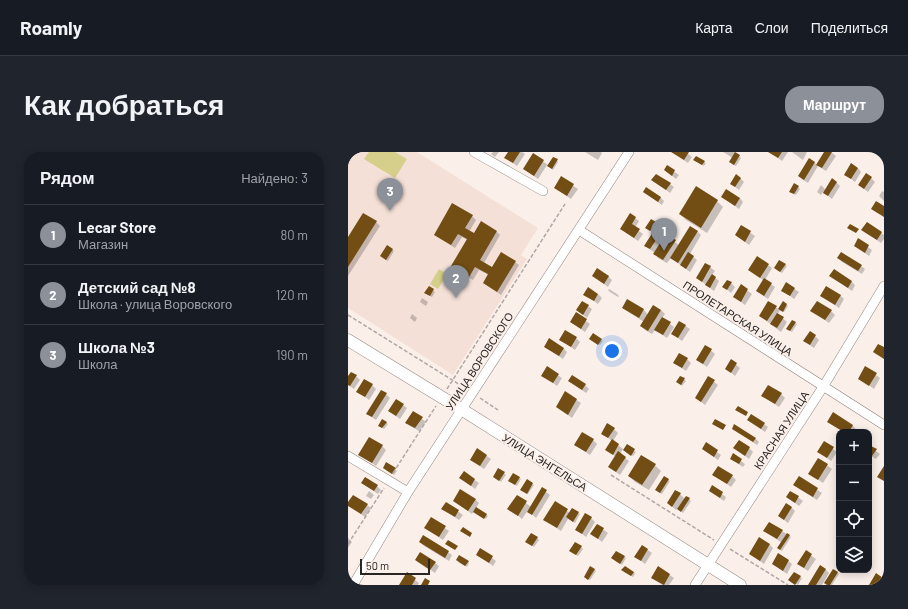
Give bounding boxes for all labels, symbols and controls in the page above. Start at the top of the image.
text: Roamly [20,16,82,39]
text: Карта [695,19,733,36]
text: Слои [755,19,789,36]
text: Поделиться [811,19,888,36]
button: Маршрут [785,86,884,123]
text: Как добраться [24,87,224,121]
text: Рядом [40,167,95,187]
text: Найдено: 3 [241,170,308,186]
pin: 3 [377,178,403,211]
text: Lecar Store [78,218,156,236]
pin: 1 [651,218,677,251]
text: 1 [51,227,55,243]
text: 80 m [281,227,308,243]
text: Магазин [78,236,128,252]
pin: 2 [443,265,469,298]
text: Детский сад №8 [78,278,196,296]
street label: ПРОЛЕТАРСКАЯ УЛИЦА [681,278,796,359]
text: 2 [49,287,57,303]
text: 120 m [276,287,308,303]
text: Школа · улица Воровского [78,296,232,312]
street label: УЛИЦА ВОРОВСКОГО [442,309,516,412]
text: Школа №3 [78,338,155,356]
your location [602,341,622,361]
text: 3 [49,347,57,363]
text: 190 m [276,347,308,363]
text: Школа [78,356,118,372]
street label: КРАСНАЯ УЛИЦА [751,388,812,472]
map controls [836,429,872,573]
button: + [836,429,872,465]
street label: УЛИЦА ЭНГЕЛЬСА [500,431,590,494]
button: − [836,465,872,501]
button: locate [836,501,872,537]
button: layers [836,537,872,573]
scale bar [360,557,430,576]
text: 50 m [366,559,389,572]

